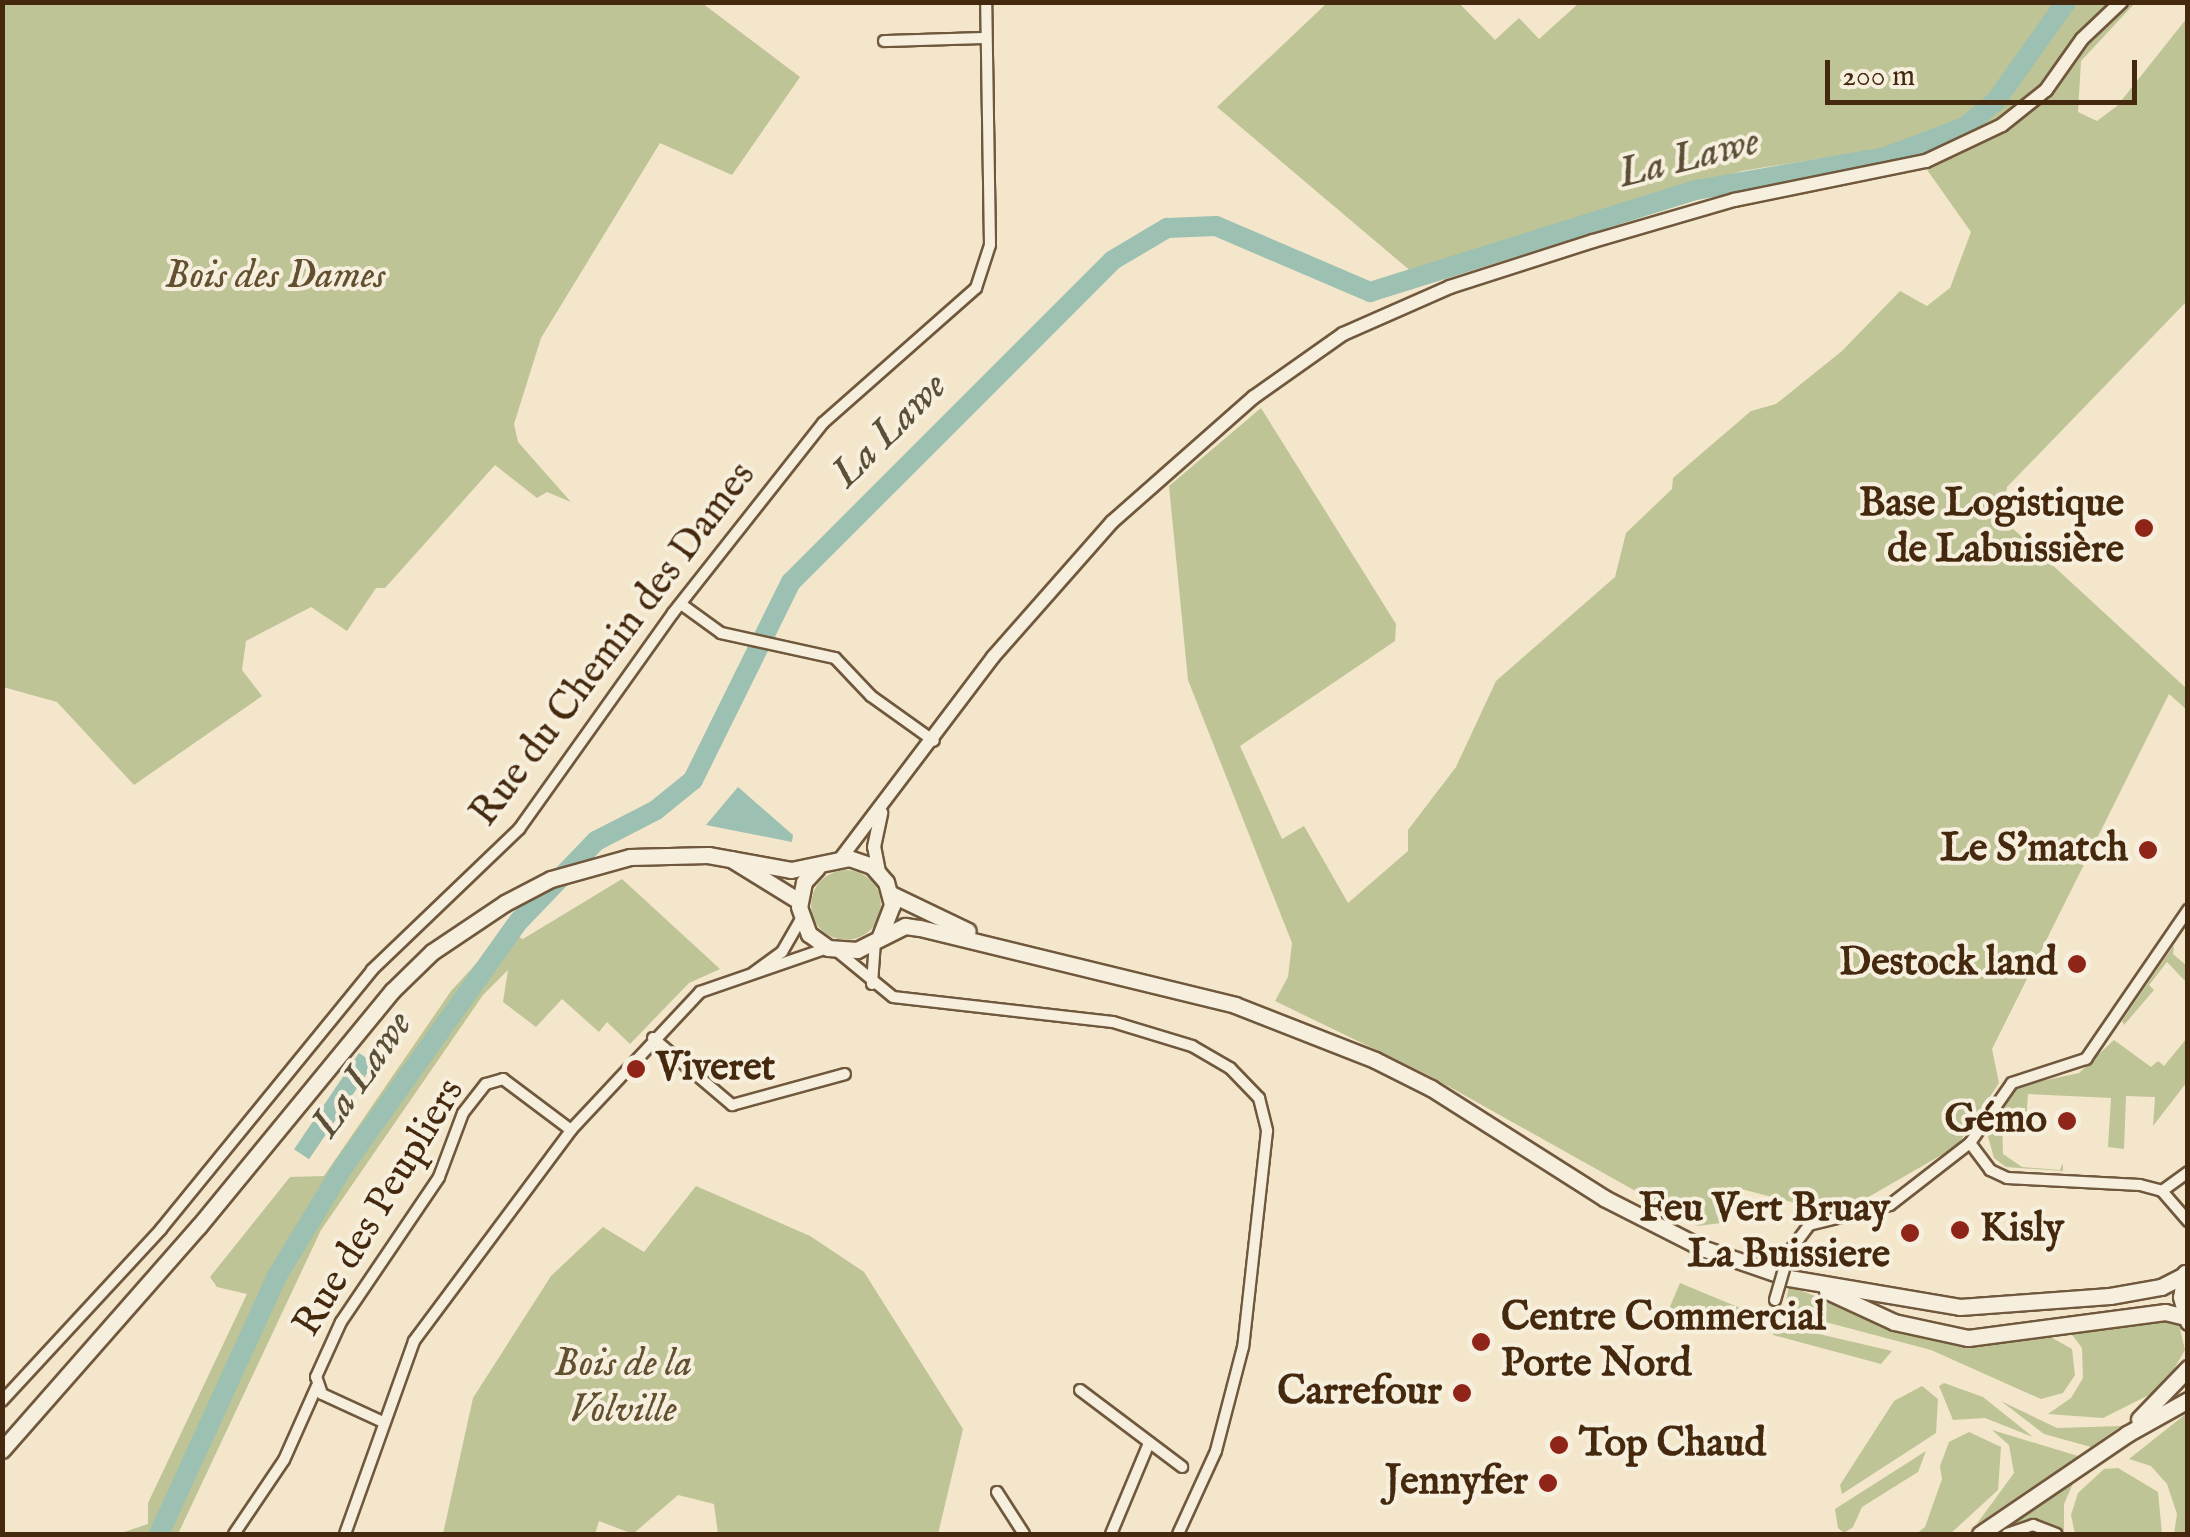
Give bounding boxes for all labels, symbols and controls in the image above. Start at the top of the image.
scale bar [1830,40,2142,102]
text: 200 m [1842,58,1915,96]
water label: La Lawe [1613,117,1765,201]
park label: Bois des Dames [165,253,385,301]
water label: La Lawe [821,362,959,500]
street label: Rue du Chemin des Dames [461,453,767,837]
place label: Base Logistique de Labuissière [1859,481,2124,575]
marker: Base Logistique de Labuissière [2133,517,2155,539]
place label: Le S'match [1940,826,2128,874]
marker: Le S'match [2137,839,2159,861]
place label: Destock land [1839,940,2057,988]
marker: Destock land [2066,953,2088,975]
water label: La Lawe [301,1002,425,1148]
place label: Viveret [656,1045,775,1093]
marker: Viveret [625,1058,647,1080]
street label: Rue des Peupliers [284,1070,476,1346]
place label: Gémo [1945,1097,2047,1145]
marker: Gémo [2056,1110,2078,1132]
place label: Feu Vert Bruay La Buissiere [1639,1186,1890,1280]
place label: Kisly [1980,1206,2064,1254]
marker: Kisly [1949,1219,1971,1241]
marker: Feu Vert Bruay La Buissiere [1899,1222,1921,1244]
place label: Centre Commercial Porte Nord [1501,1295,1826,1389]
marker: Centre Commercial Porte Nord [1470,1331,1492,1353]
park label: Bois de la Volville [554,1341,692,1435]
place label: Carrefour [1277,1369,1442,1417]
marker: Carrefour [1451,1382,1473,1404]
place label: Top Chaud [1579,1421,1766,1469]
marker: Top Chaud [1548,1434,1570,1456]
place label: Jennyfer [1385,1459,1528,1507]
marker: Jennyfer [1537,1472,1559,1494]

